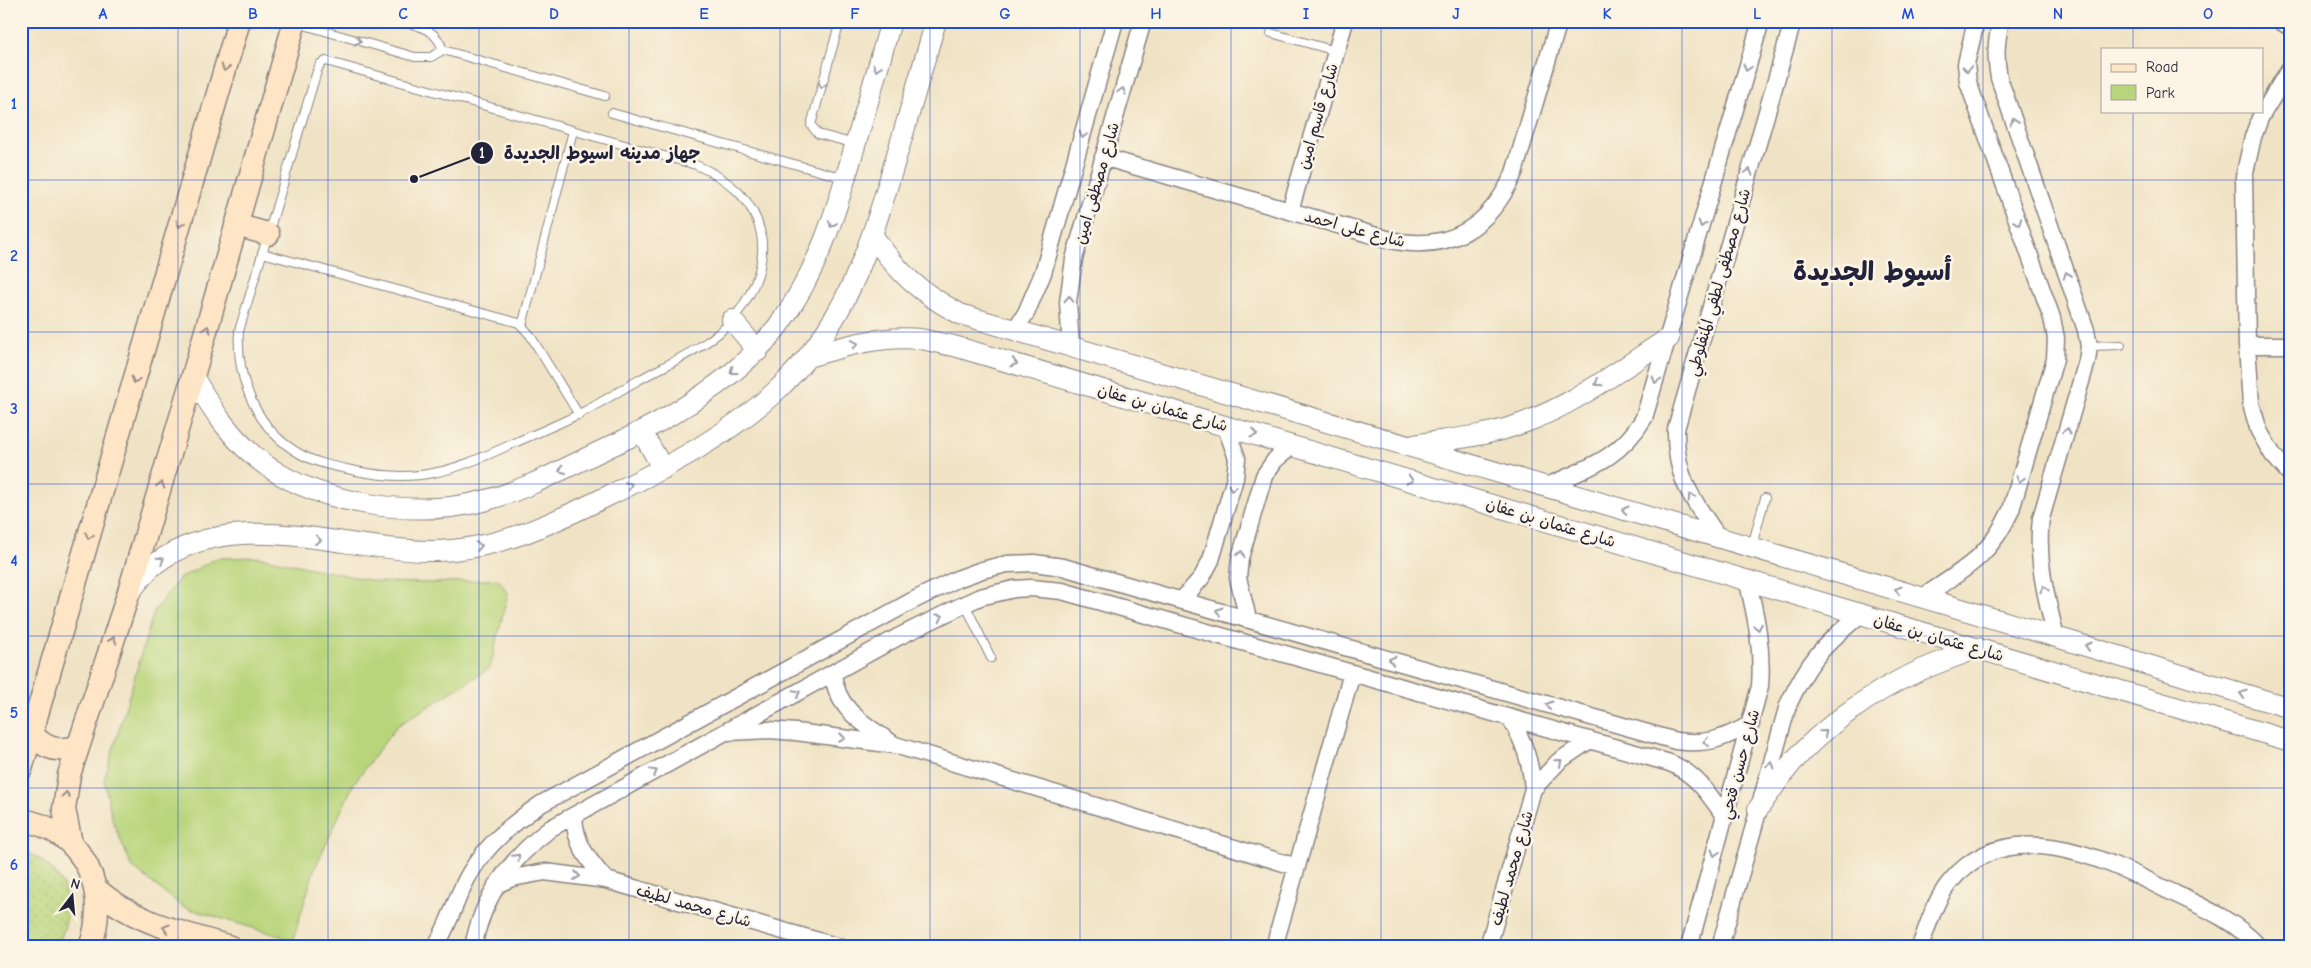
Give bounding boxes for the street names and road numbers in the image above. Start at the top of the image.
street label: شارع قاسم امين [1294,61,1345,172]
street label: شارع مصطفى امين [1071,120,1125,247]
street label: شارع مصطفى لطفي المنفلوطي [1684,186,1759,379]
street label: شارع على احمد [1302,207,1407,253]
street label: شارع عثمان بن عفان [1095,381,1230,437]
street label: شارع عثمان بن عفان [1483,495,1618,553]
street label: شارع عثمان بن عفان [1871,611,2006,667]
street label: شارع حسن فتحي [1717,707,1768,823]
street label: شارع محمد لطيف [1487,809,1539,928]
street label: شارع محمد لطيف [634,881,753,933]

